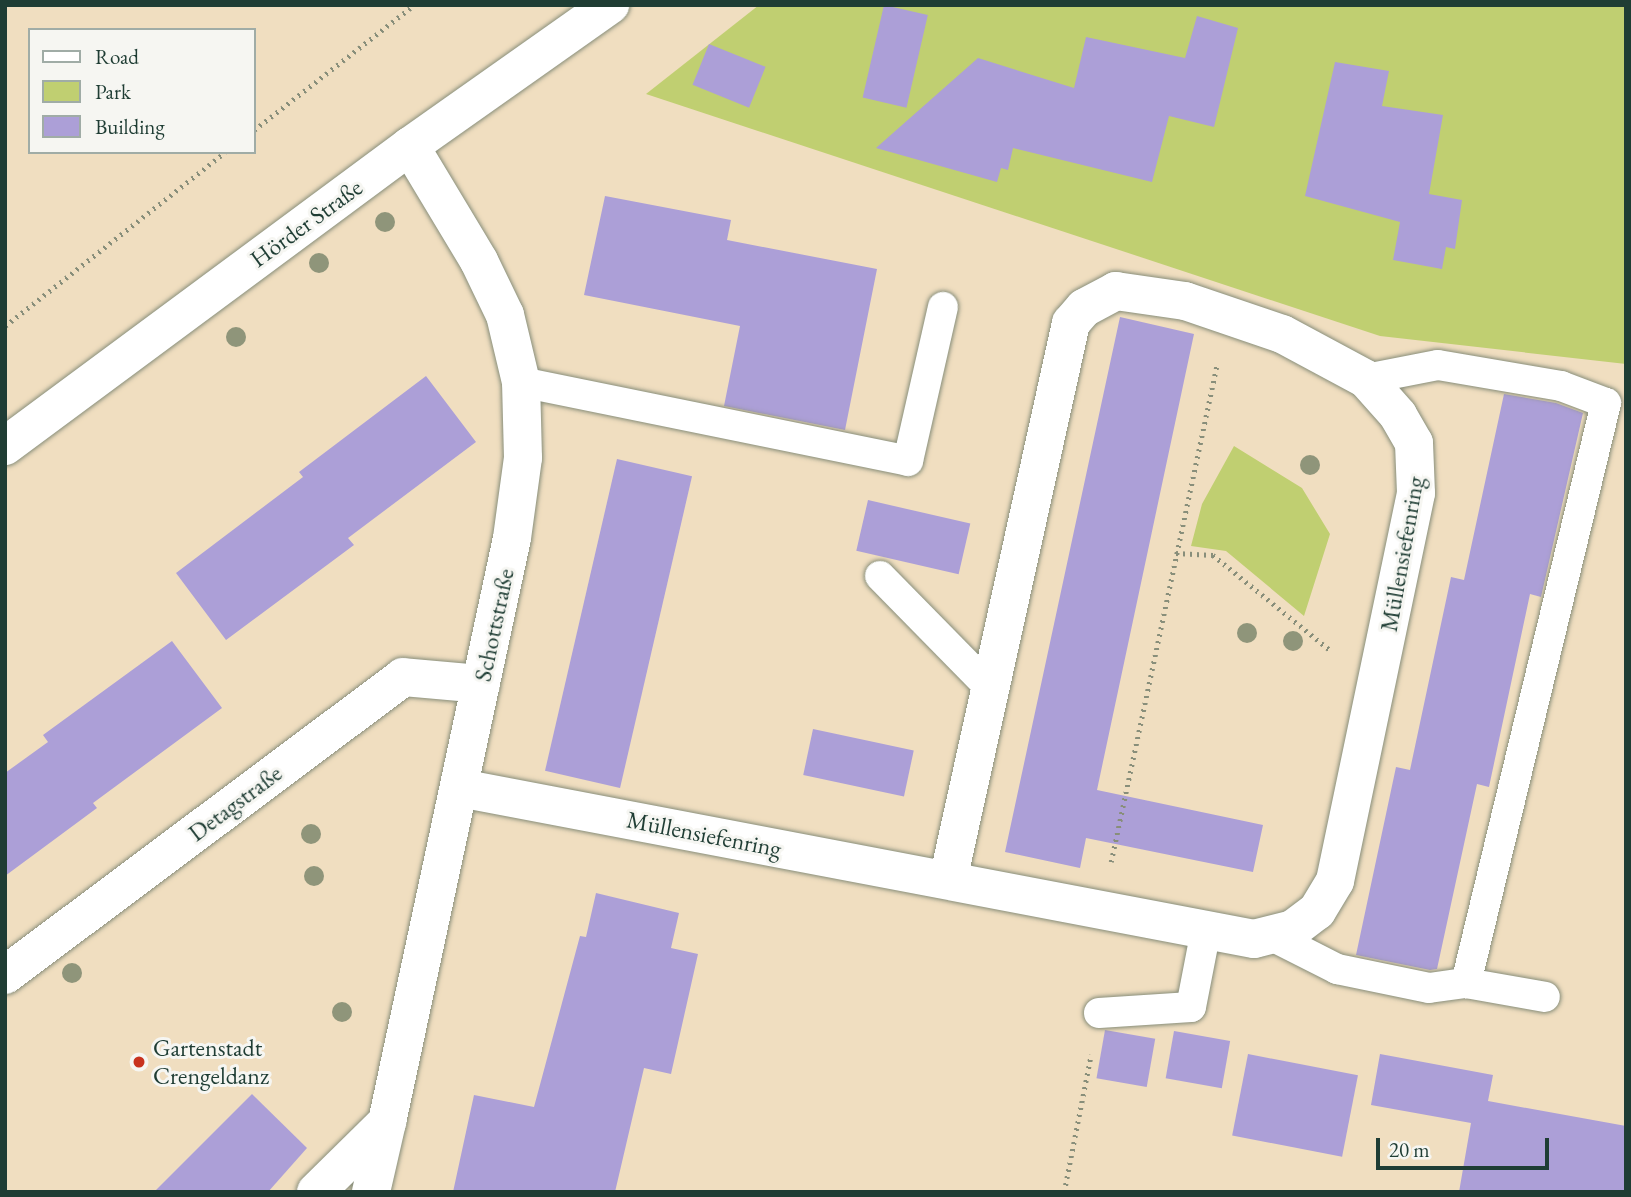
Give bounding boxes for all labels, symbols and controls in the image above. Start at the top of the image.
legend [28,28,256,154]
text: Road [95,43,139,70]
text: Park [95,78,131,105]
text: Building [95,113,165,140]
street label: Hörder Straße [244,173,368,273]
street label: Müllensiefenring [1374,474,1430,634]
street label: Schottstraße [468,566,520,684]
street label: Detagstraße [183,759,287,847]
street label: Müllensiefenring [624,805,784,863]
place label: Gartenstadt Crengeldanz [153,1034,269,1090]
marker: Gartenstadt Crengeldanz [131,1054,147,1070]
scale bar [1379,1124,1552,1168]
text: 20 m [1389,1136,1430,1163]

